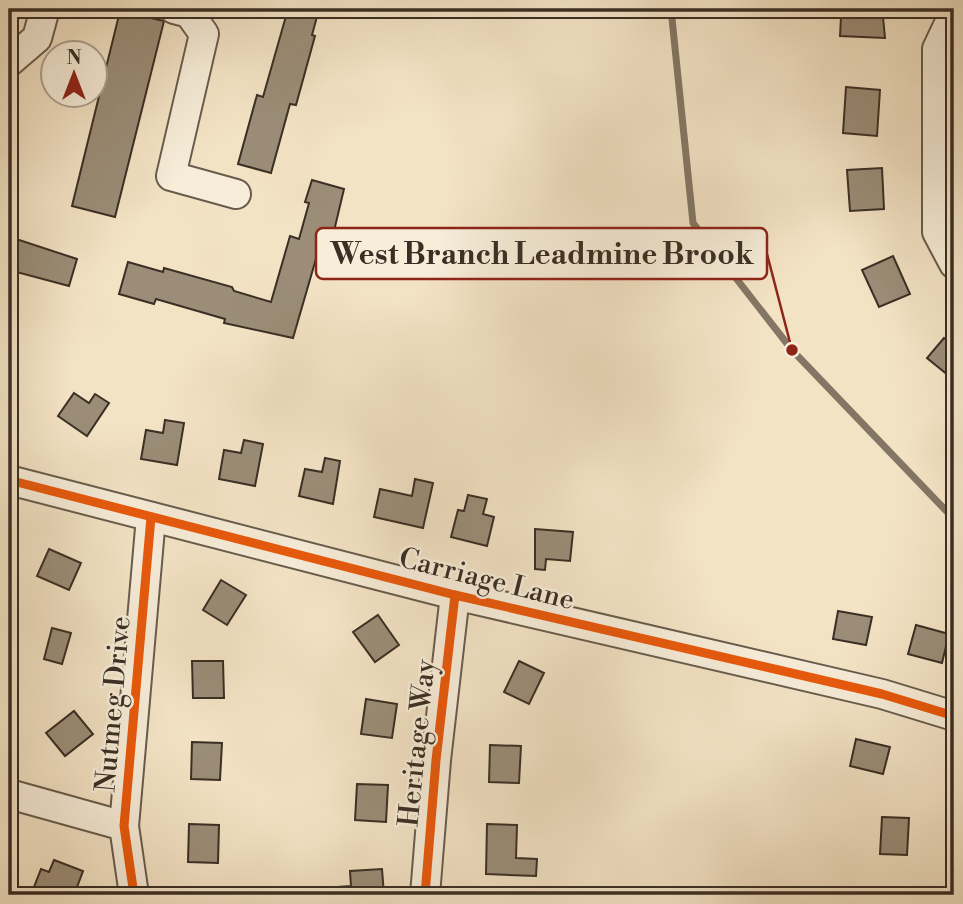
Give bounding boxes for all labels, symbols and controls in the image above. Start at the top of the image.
north arrow [38,38,108,108]
text: N [66,46,82,70]
callout: West Branch Leadmine Brook [316,228,767,279]
text: West Branch Leadmine Brook [330,236,754,274]
street label: Carriage Lane [395,541,578,618]
street label: Nutmeg Drive [88,615,139,794]
street label: Heritage Way [391,657,444,828]

